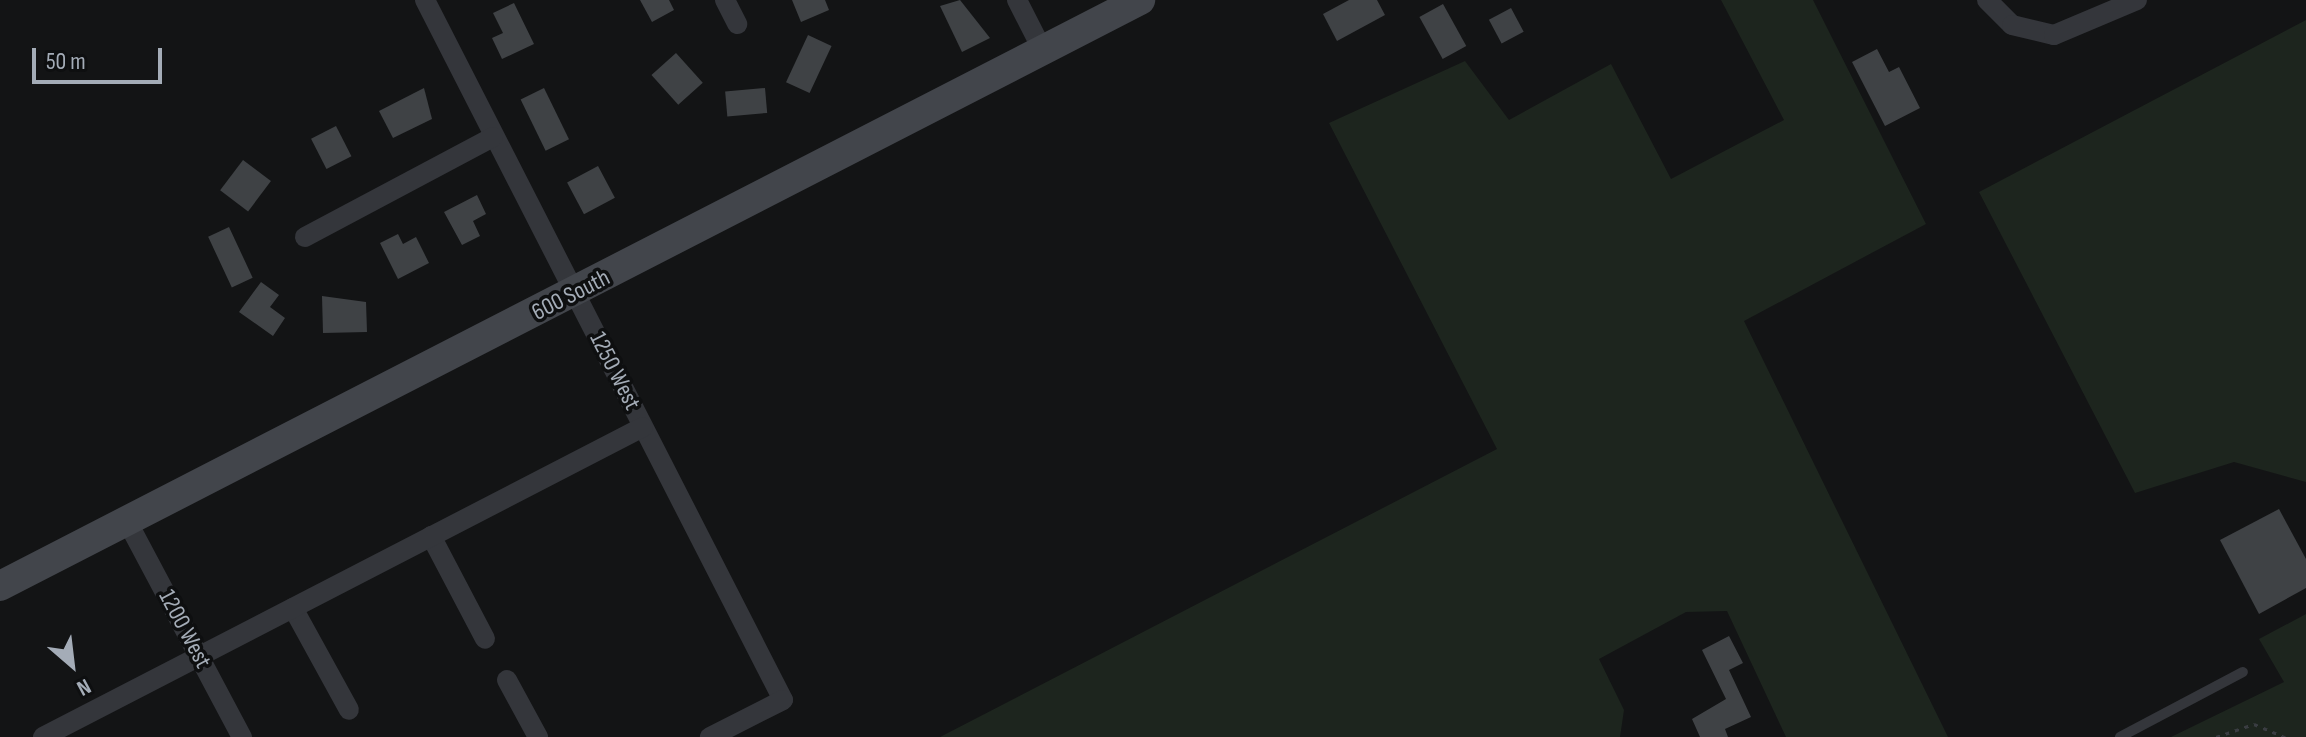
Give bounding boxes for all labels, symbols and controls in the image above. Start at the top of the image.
scale bar [36,32,166,82]
text: 50 m [46,47,86,76]
street label: 600 South [527,263,615,327]
street label: 1250 West [583,327,647,415]
street label: 1200 West [152,585,218,673]
north arrow [32,625,112,705]
text: N [72,672,95,701]

